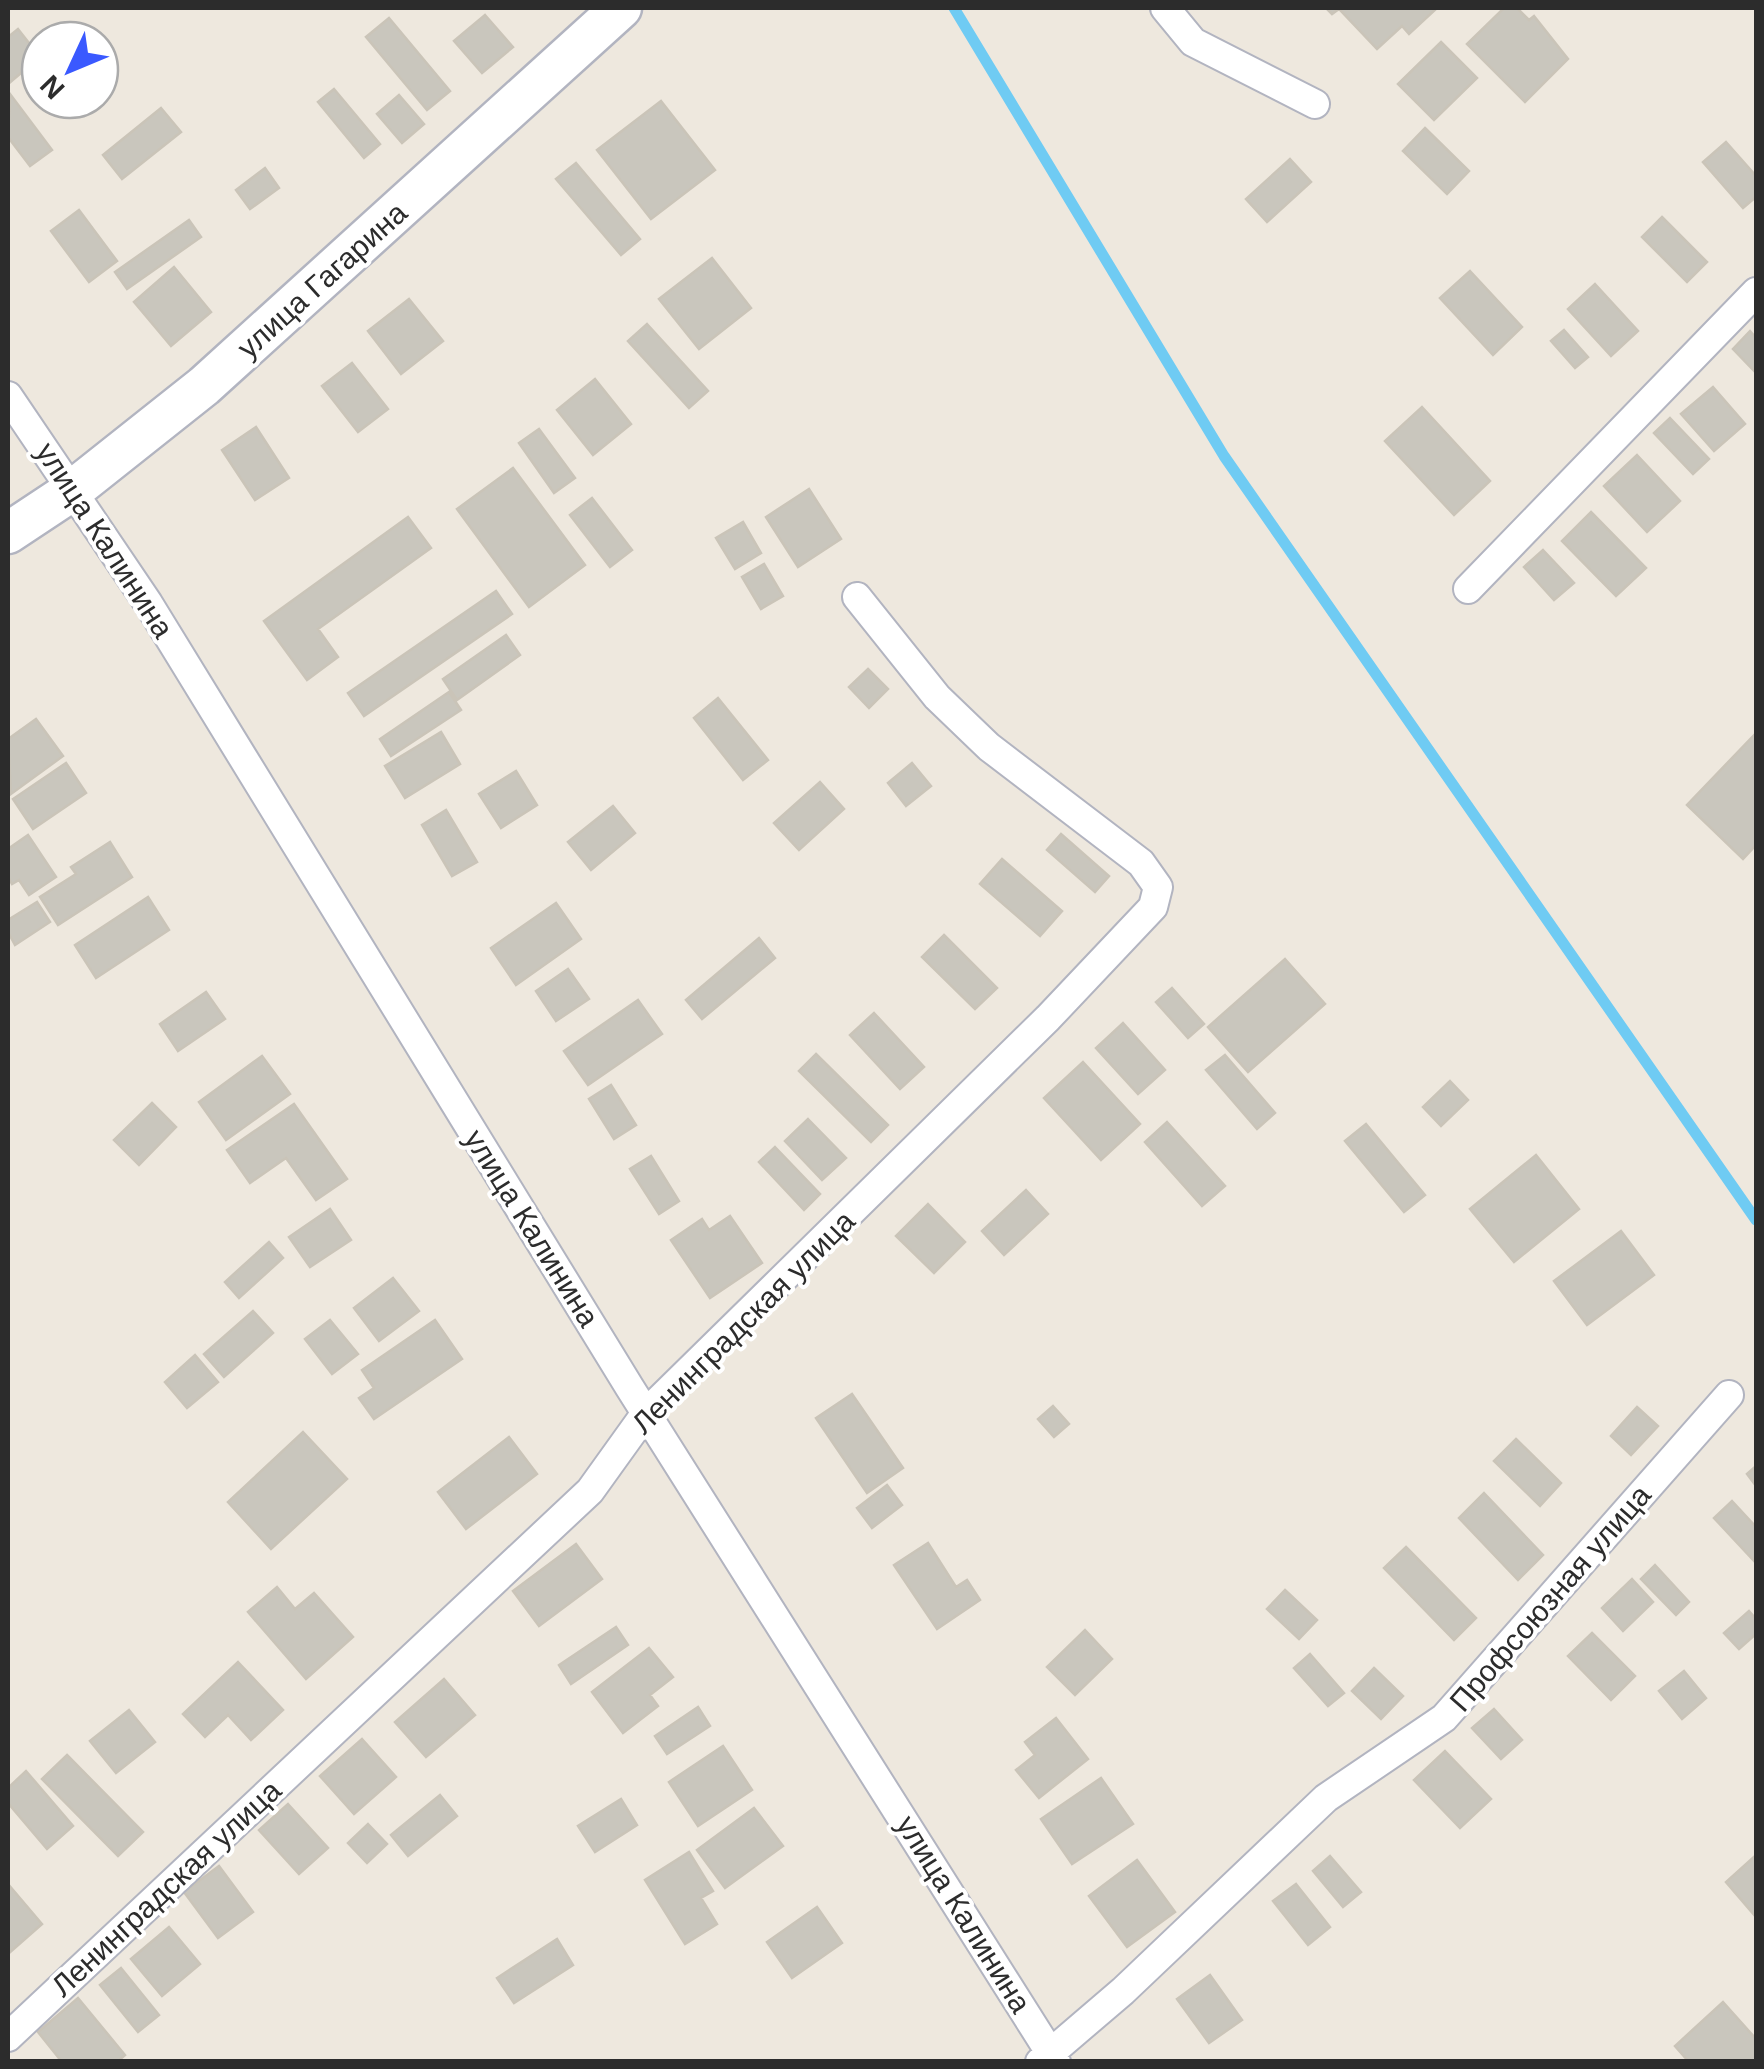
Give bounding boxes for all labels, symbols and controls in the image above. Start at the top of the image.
north arrow [20,20,120,120]
text: N [34,69,71,105]
street label: улица Гагарина [231,195,413,364]
street label: улица Калинина [30,436,180,644]
street label: улица Калинина [458,1124,606,1333]
street label: Ленинградская улица [625,1204,861,1440]
street label: Профсоюзная улица [1443,1478,1657,1718]
street label: Ленинградская улица [45,1773,287,2003]
street label: улица Калинина [890,1810,1038,2019]

